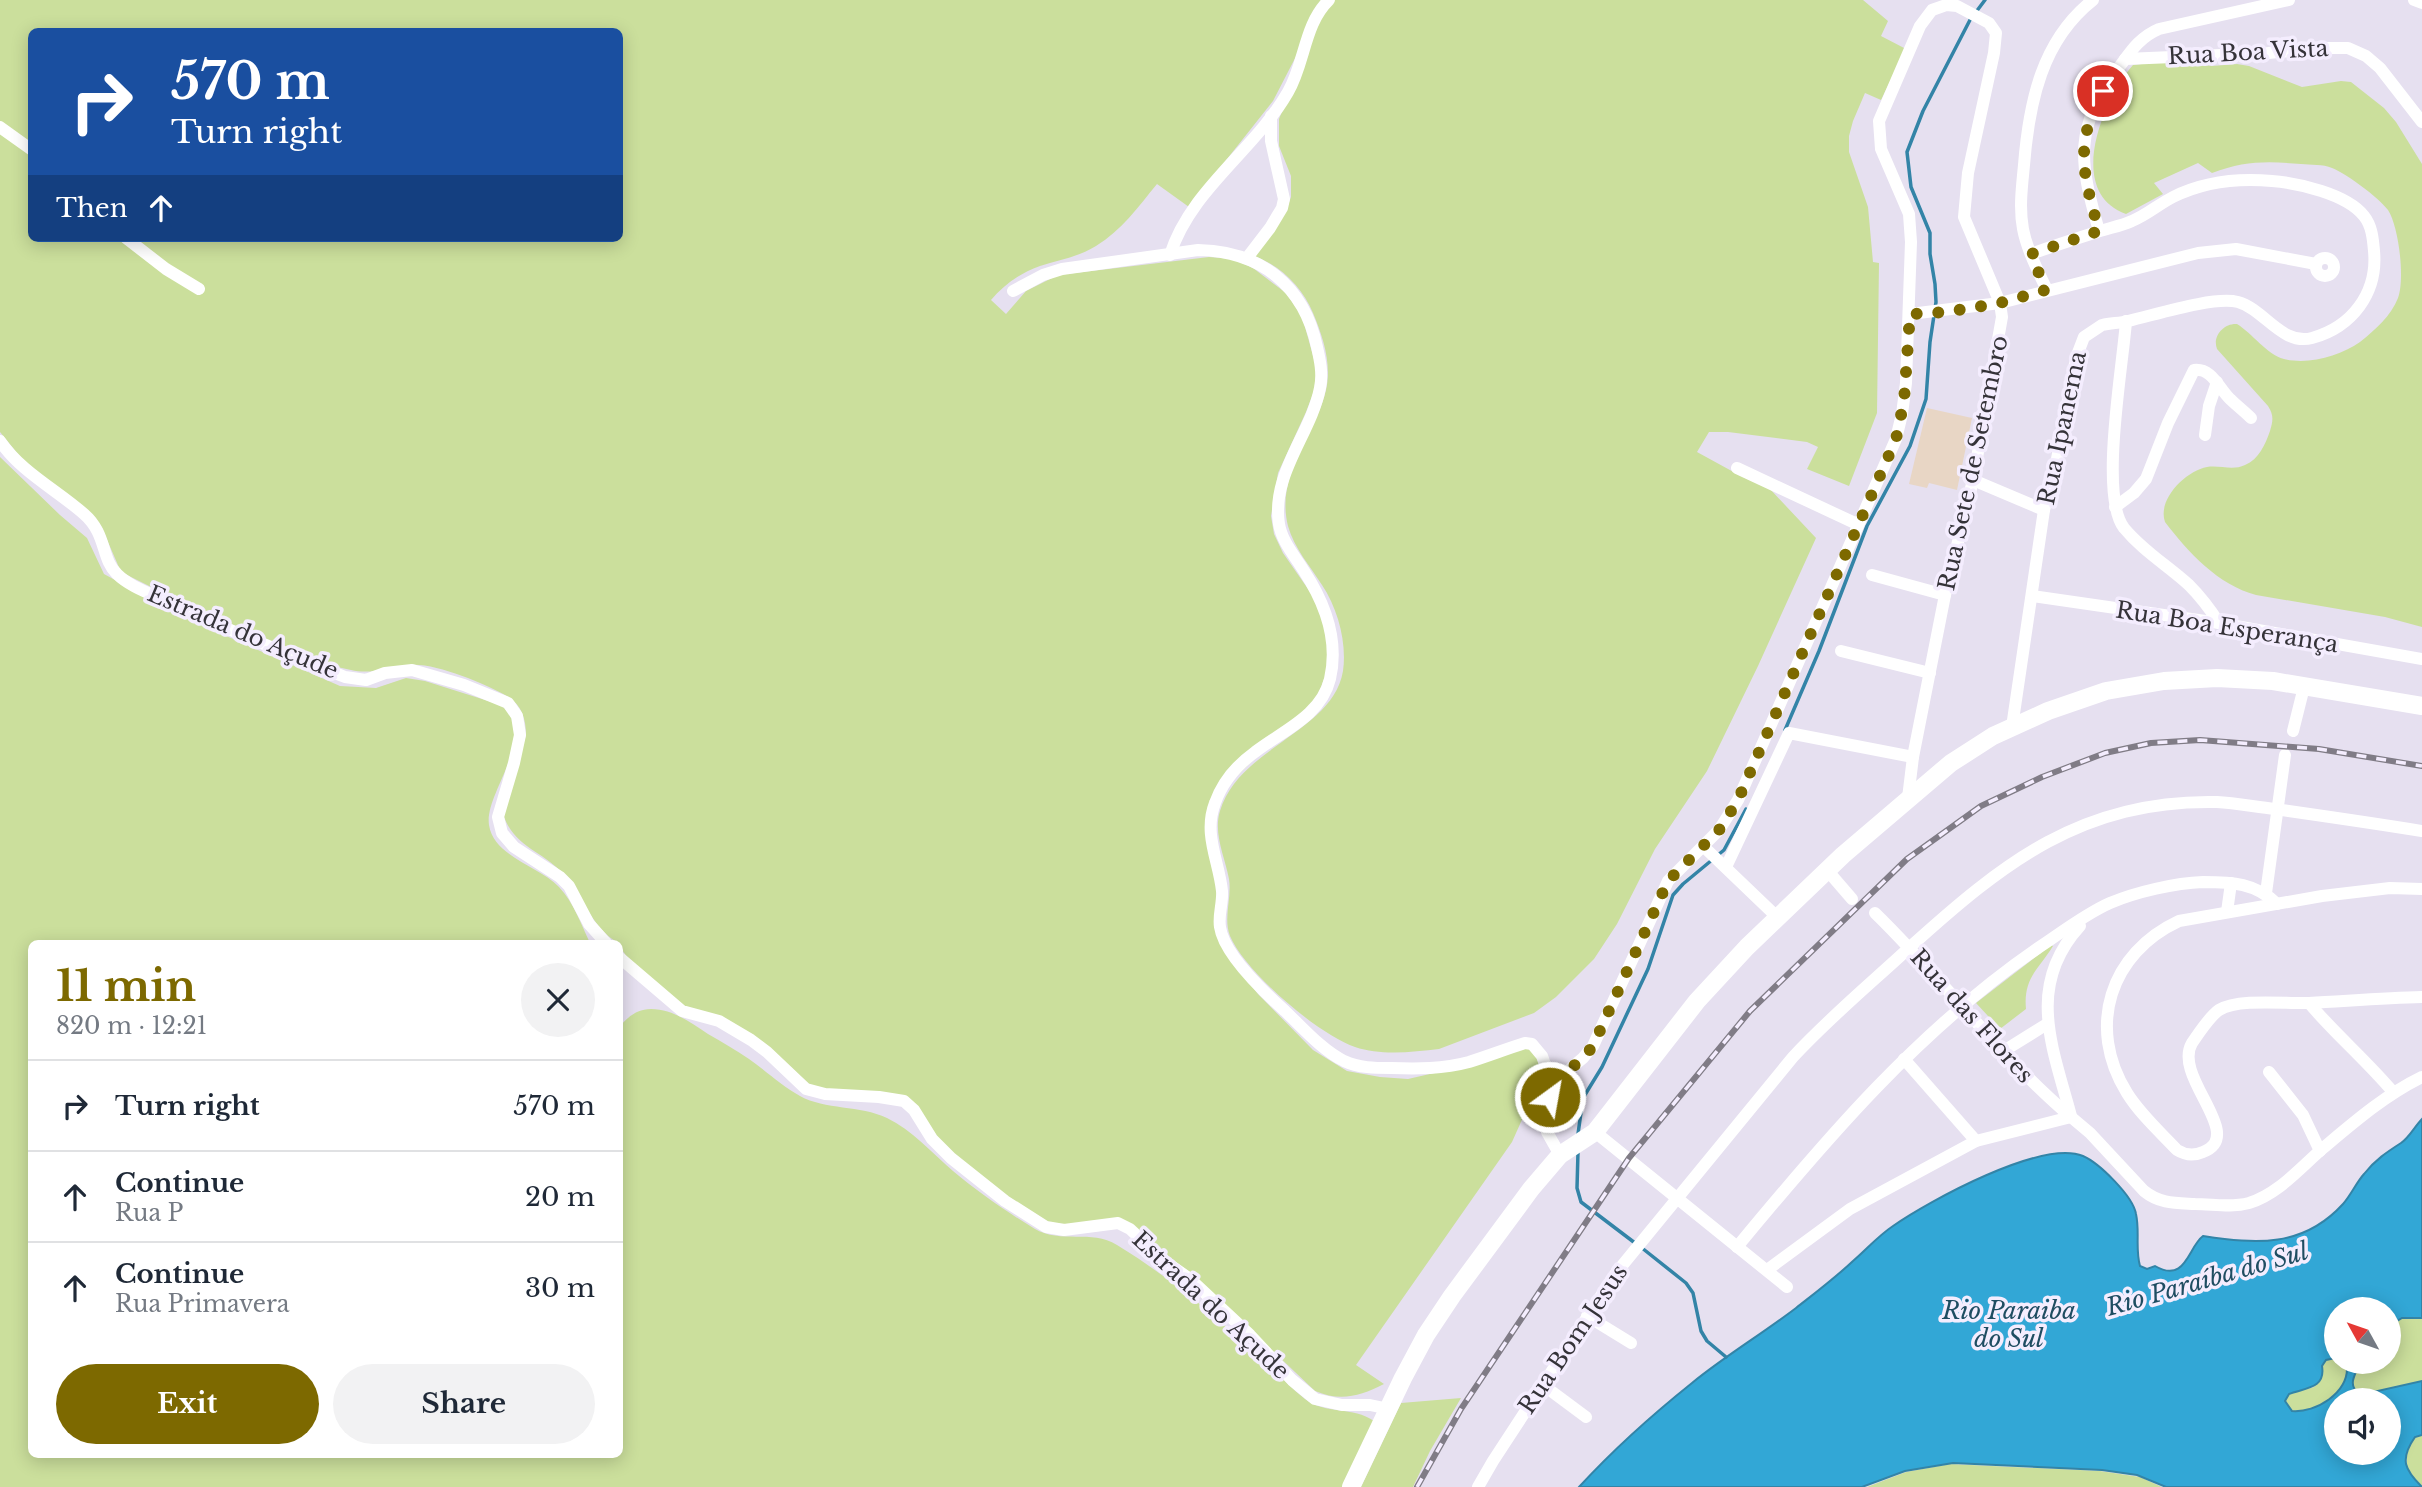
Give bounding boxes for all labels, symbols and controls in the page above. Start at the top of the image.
street label: Rua Boa Vista [2167,34,2329,70]
text: 570 m [171,51,330,112]
icon: right [56,56,147,147]
pin [2073,61,2133,121]
icon: arrive [2084,72,2122,110]
text: Turn right [171,112,342,152]
icon: ahead [142,189,180,227]
text: Then [56,192,128,224]
street label: Rua Sete de Setembro [1932,333,2014,593]
street label: Rua Ipanema [2032,348,2092,508]
street label: Estrada do Açude [144,579,342,685]
street label: Rua Boa Esperança [2114,596,2341,658]
street label: Rua das Flores [1905,943,2039,1089]
text: 11 min [56,960,196,1012]
button: close [521,963,595,1037]
text: 820 m · 12:21 [56,1012,207,1040]
position arrow [1513,1060,1587,1134]
icon: right [56,1087,94,1125]
text: Turn right [115,1090,260,1122]
text: 570 m [513,1090,595,1122]
text: Continue [115,1167,244,1199]
icon: ahead [56,1178,94,1216]
text: 20 m [525,1181,595,1213]
text: Rua P [115,1199,183,1227]
street label: Estrada do Açude [1127,1225,1295,1385]
water label: Rio Paraíba do Sul [2102,1236,2312,1322]
text: Continue [115,1258,244,1290]
street label: Rua Bom Jesus [1513,1259,1633,1419]
icon: ahead [56,1269,94,1307]
text: 30 m [525,1272,595,1304]
text: Rua Primavera [115,1290,290,1318]
water label: Rio Paraiba do Sul [1941,1296,2076,1353]
north arrow [2324,1297,2401,1374]
map controls [2324,1297,2401,1465]
button: Exit [56,1364,319,1444]
button: Share [333,1364,595,1444]
button: sound [2324,1388,2401,1465]

